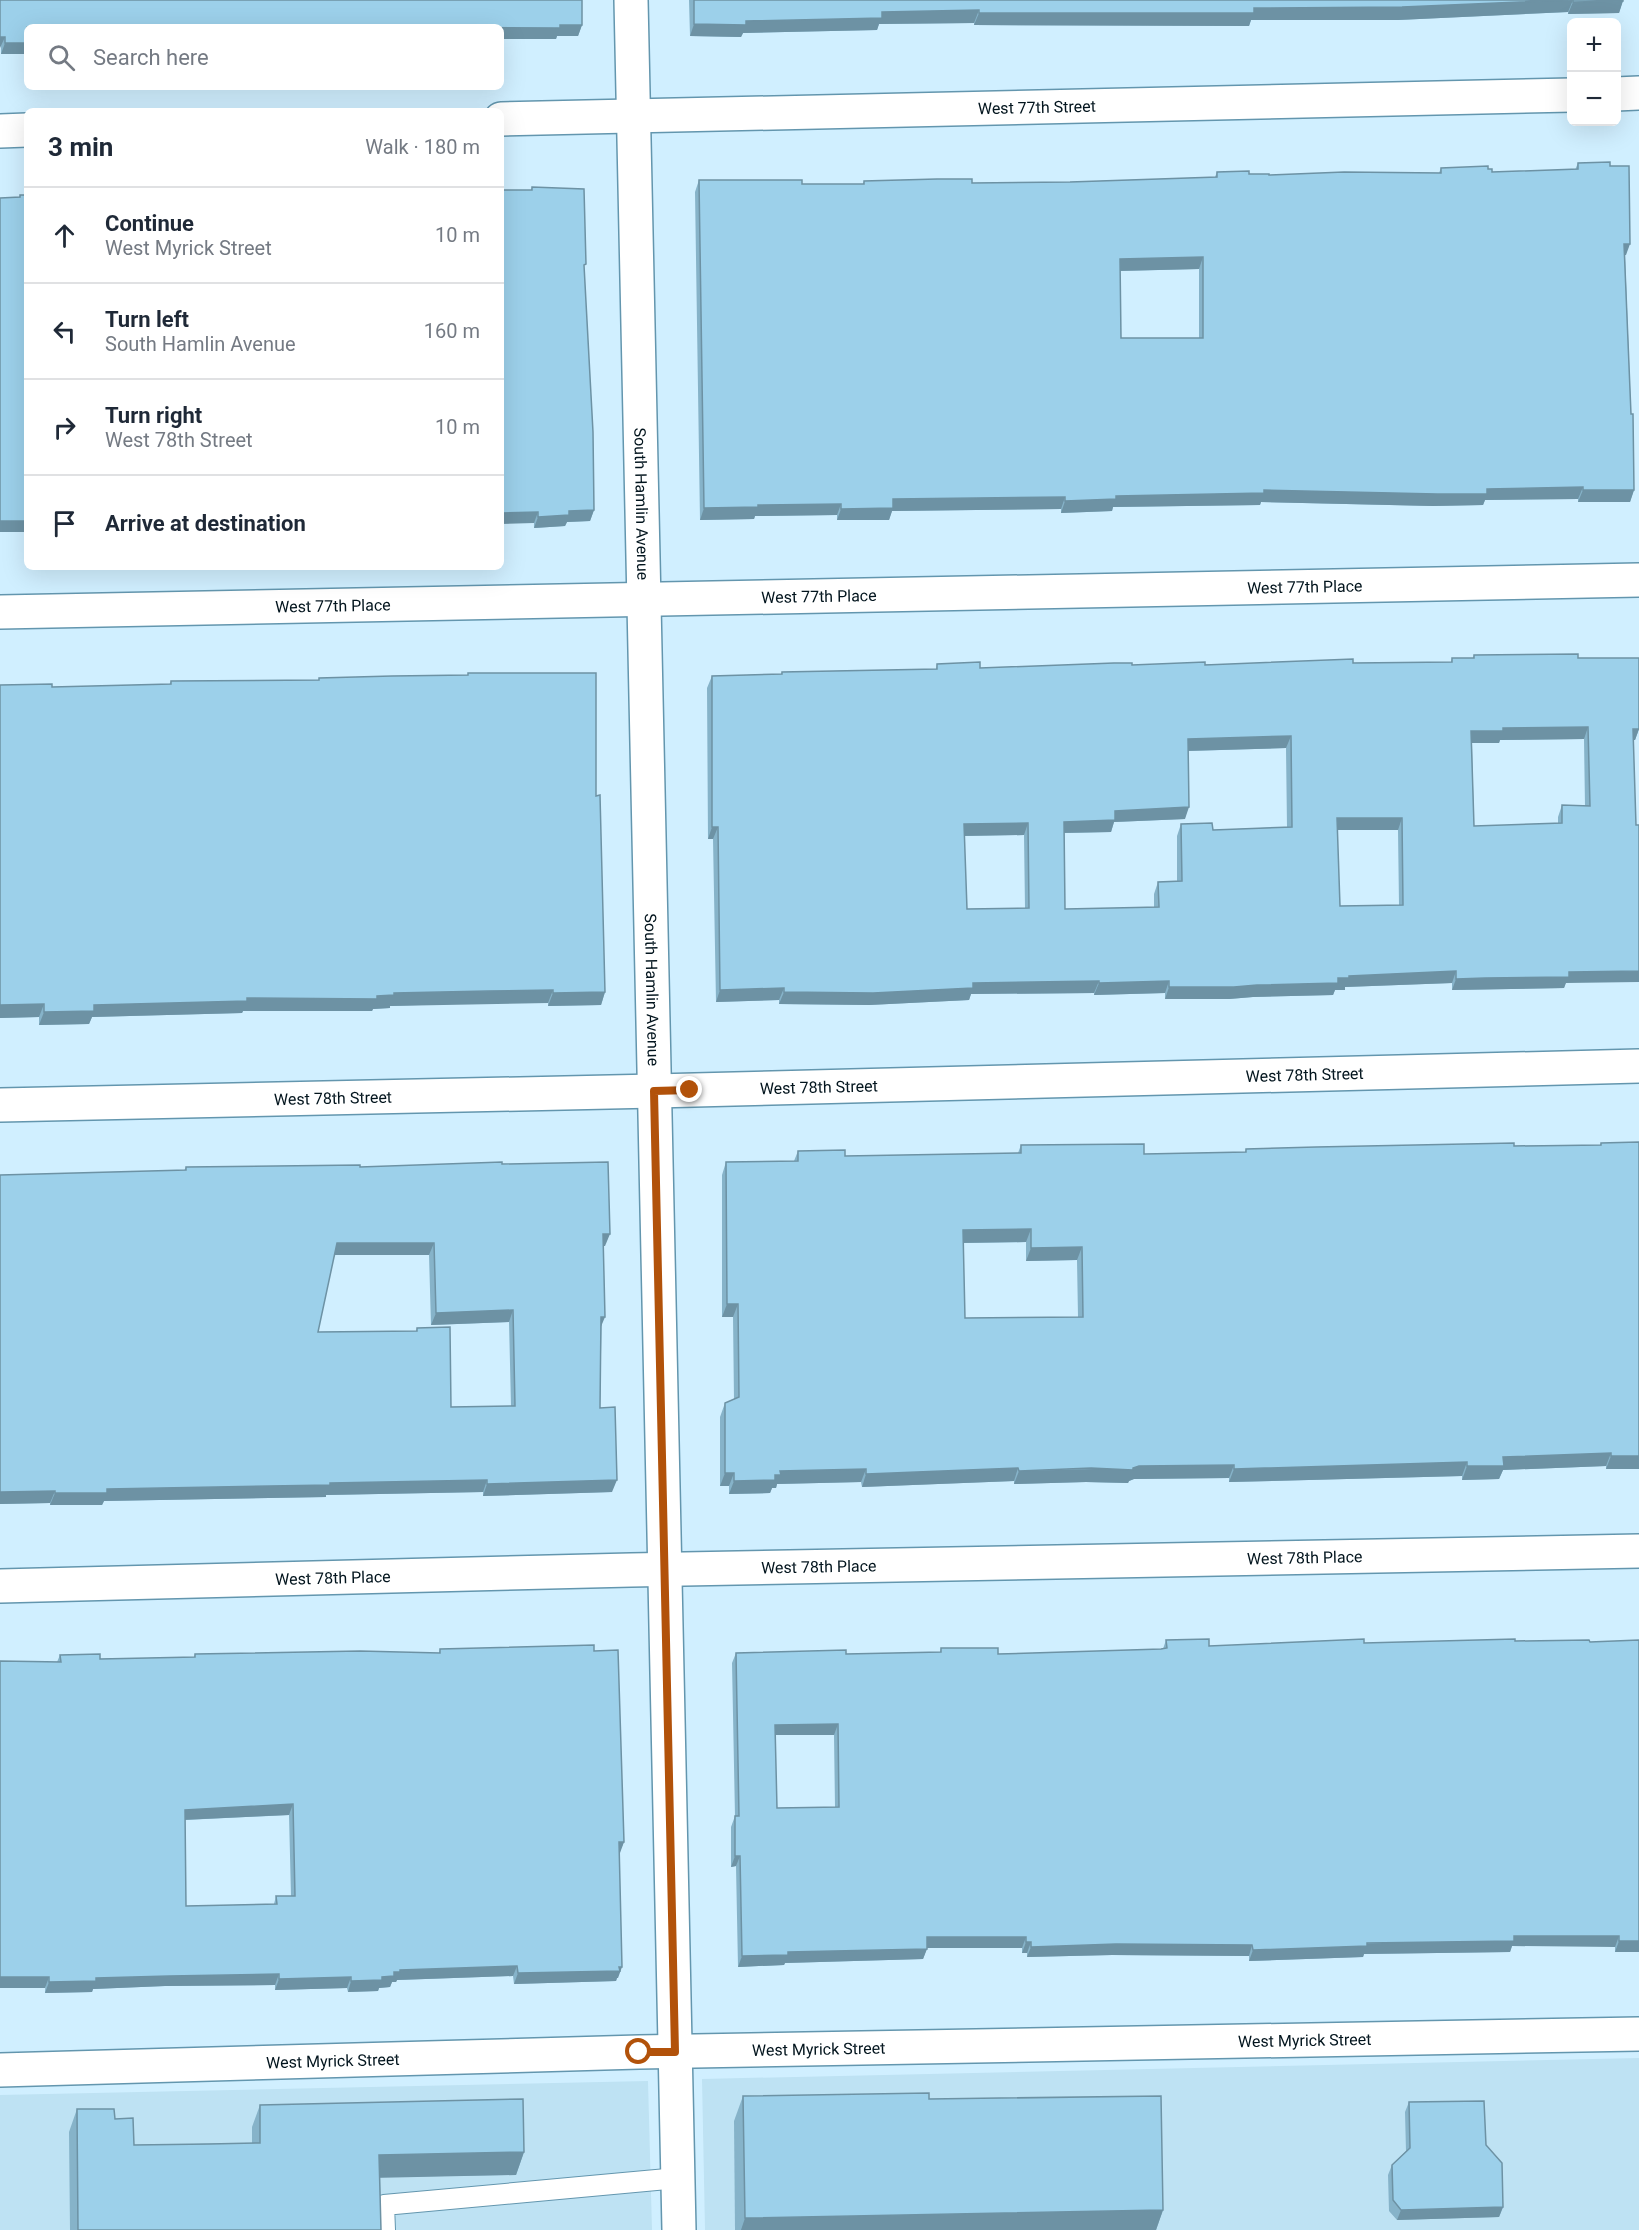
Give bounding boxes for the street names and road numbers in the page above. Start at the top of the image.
street label: West 77th Street [978,96,1096,118]
street label: South Hamlin Avenue [631,427,653,580]
street label: West 77th Place [1247,576,1363,597]
street label: West 77th Place [761,585,877,607]
street label: West 77th Place [275,595,391,616]
street label: South Hamlin Avenue [641,913,663,1066]
street label: West 78th Street [1245,1063,1364,1085]
street label: West 78th Street [760,1076,878,1098]
street label: West 78th Street [274,1087,392,1109]
street label: West 78th Place [1247,1547,1363,1568]
street label: West 78th Place [761,1556,877,1577]
street label: West 78th Place [275,1567,391,1589]
street label: West Myrick Street [1238,2029,1372,2051]
street label: West Myrick Street [752,2038,886,2059]
street label: West Myrick Street [266,2049,400,2072]

